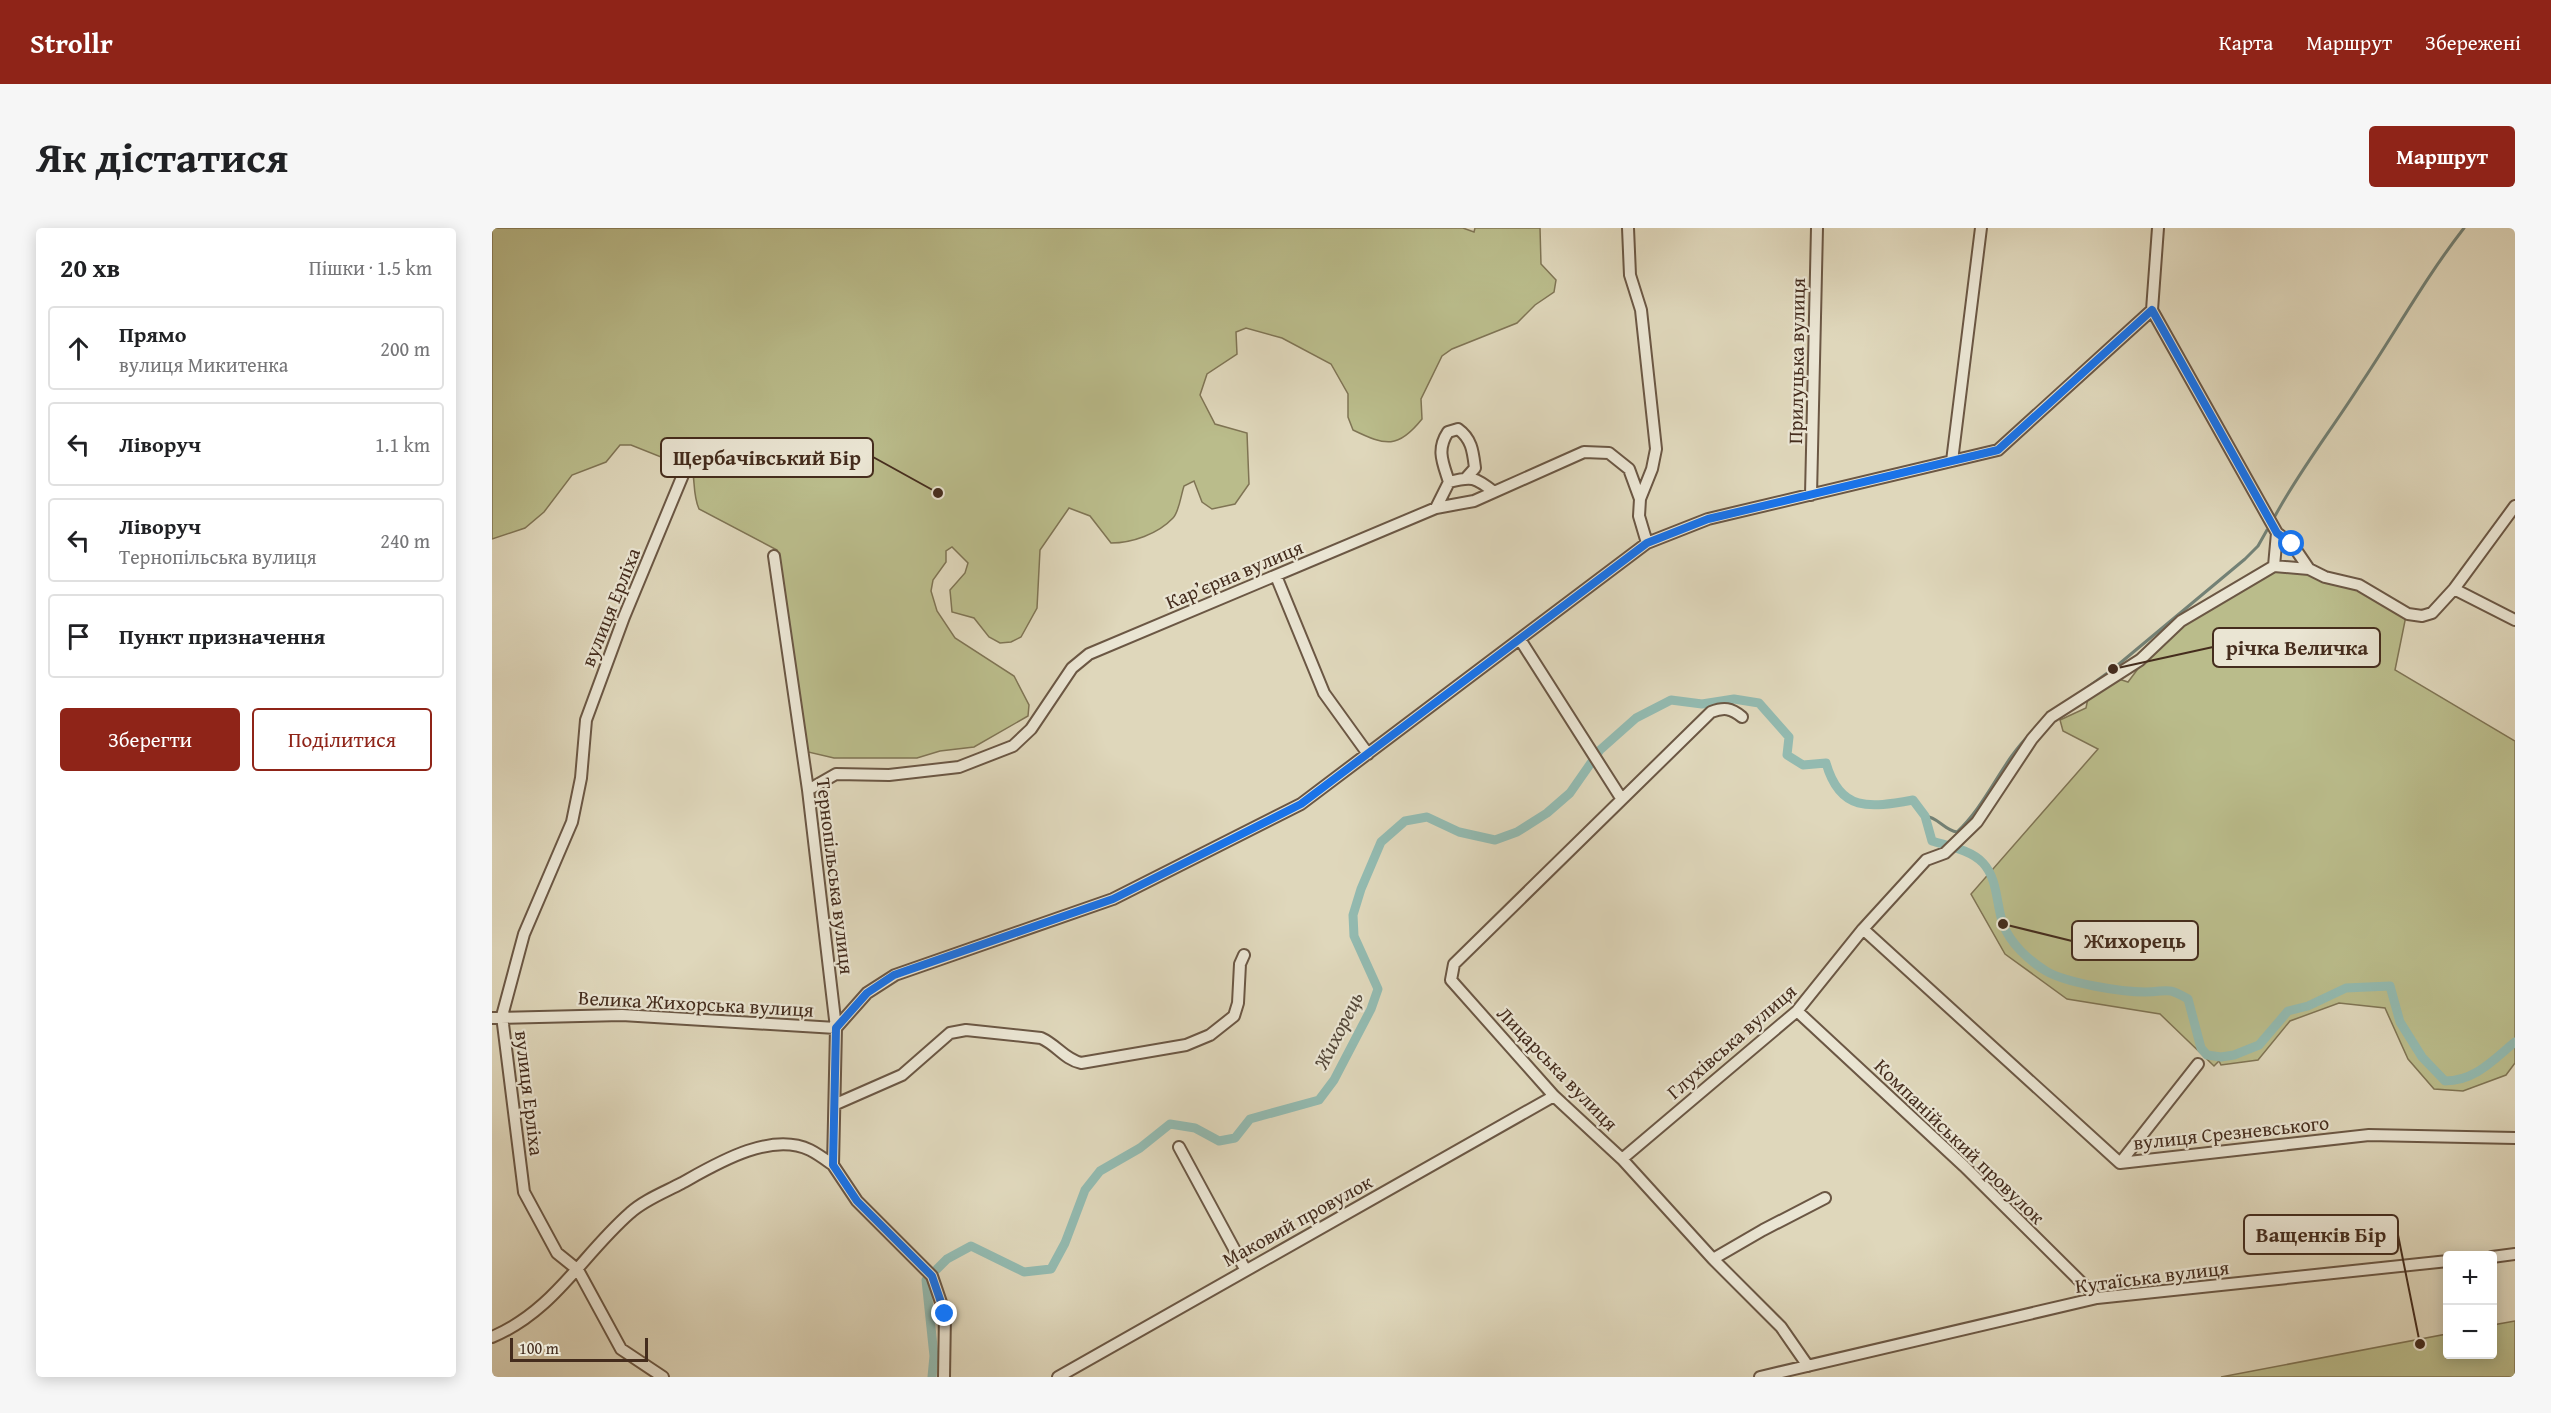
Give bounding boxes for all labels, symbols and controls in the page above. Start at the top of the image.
text: Strollr [30,22,113,63]
text: Карта [2219,27,2273,58]
text: Маршрут [2306,27,2392,58]
text: Збережені [2425,27,2521,58]
text: Як дістатися [36,126,288,187]
button: Маршрут [2369,126,2515,187]
text: 20 хв [60,248,120,287]
text: Пішки · 1.5 km [309,253,432,282]
street label: Прилуцька вулиця [1780,278,1812,444]
text: Прямо [119,318,186,350]
icon: ahead [62,332,95,365]
text: 200 m [380,334,430,363]
text: вулиця Микитенка [119,350,288,379]
icon: left [62,428,95,461]
text: Ліворуч [119,428,201,460]
text: 1.1 km [375,430,430,459]
callout: Щербачівський Бір [661,438,873,477]
text: Щербачівський Бір [673,442,861,473]
text: Ліворуч [119,510,201,542]
icon: left [62,524,95,557]
text: 240 m [380,526,430,555]
route start [2278,530,2304,556]
street label: Кар’єрна вулиця [1161,532,1307,616]
text: Тернопільська вулиця [119,542,317,571]
street label: вулиця Ерліха [573,543,647,671]
icon: arrive [62,620,95,653]
text: Пункт призначення [119,620,325,652]
callout: річка Величка [2213,628,2380,667]
text: річка Величка [2226,632,2368,663]
button: Зберегти [60,708,240,771]
button: Поділитися [252,708,432,771]
street label: Тернопільська вулиця [810,776,862,976]
callout: Жихорець [2072,921,2198,960]
text: Жихорець [2083,925,2186,956]
street label: Глухівська вулиця [1660,976,1802,1106]
street label: Велика Жихорська вулиця [577,982,815,1024]
water label: Жихорець [1305,986,1371,1075]
street label: Лицарська вулиця [1491,999,1625,1137]
street label: вулиця Ерліха [508,1029,552,1158]
street label: Компанійський провулок [1868,1052,2052,1231]
street label: вулиця Срезневського [2132,1107,2330,1157]
street label: Маковий провулок [1217,1166,1378,1273]
callout: Ващенків Бір [2244,1215,2398,1254]
text: Ващенків Бір [2256,1219,2386,1250]
map controls [2443,1251,2497,1359]
button: + [2443,1251,2497,1305]
street label: Кутаїська вулиця [2073,1252,2231,1300]
route end [931,1300,957,1326]
button: − [2443,1305,2497,1359]
scale bar [510,1335,648,1362]
text: 100 m [519,1336,559,1360]

